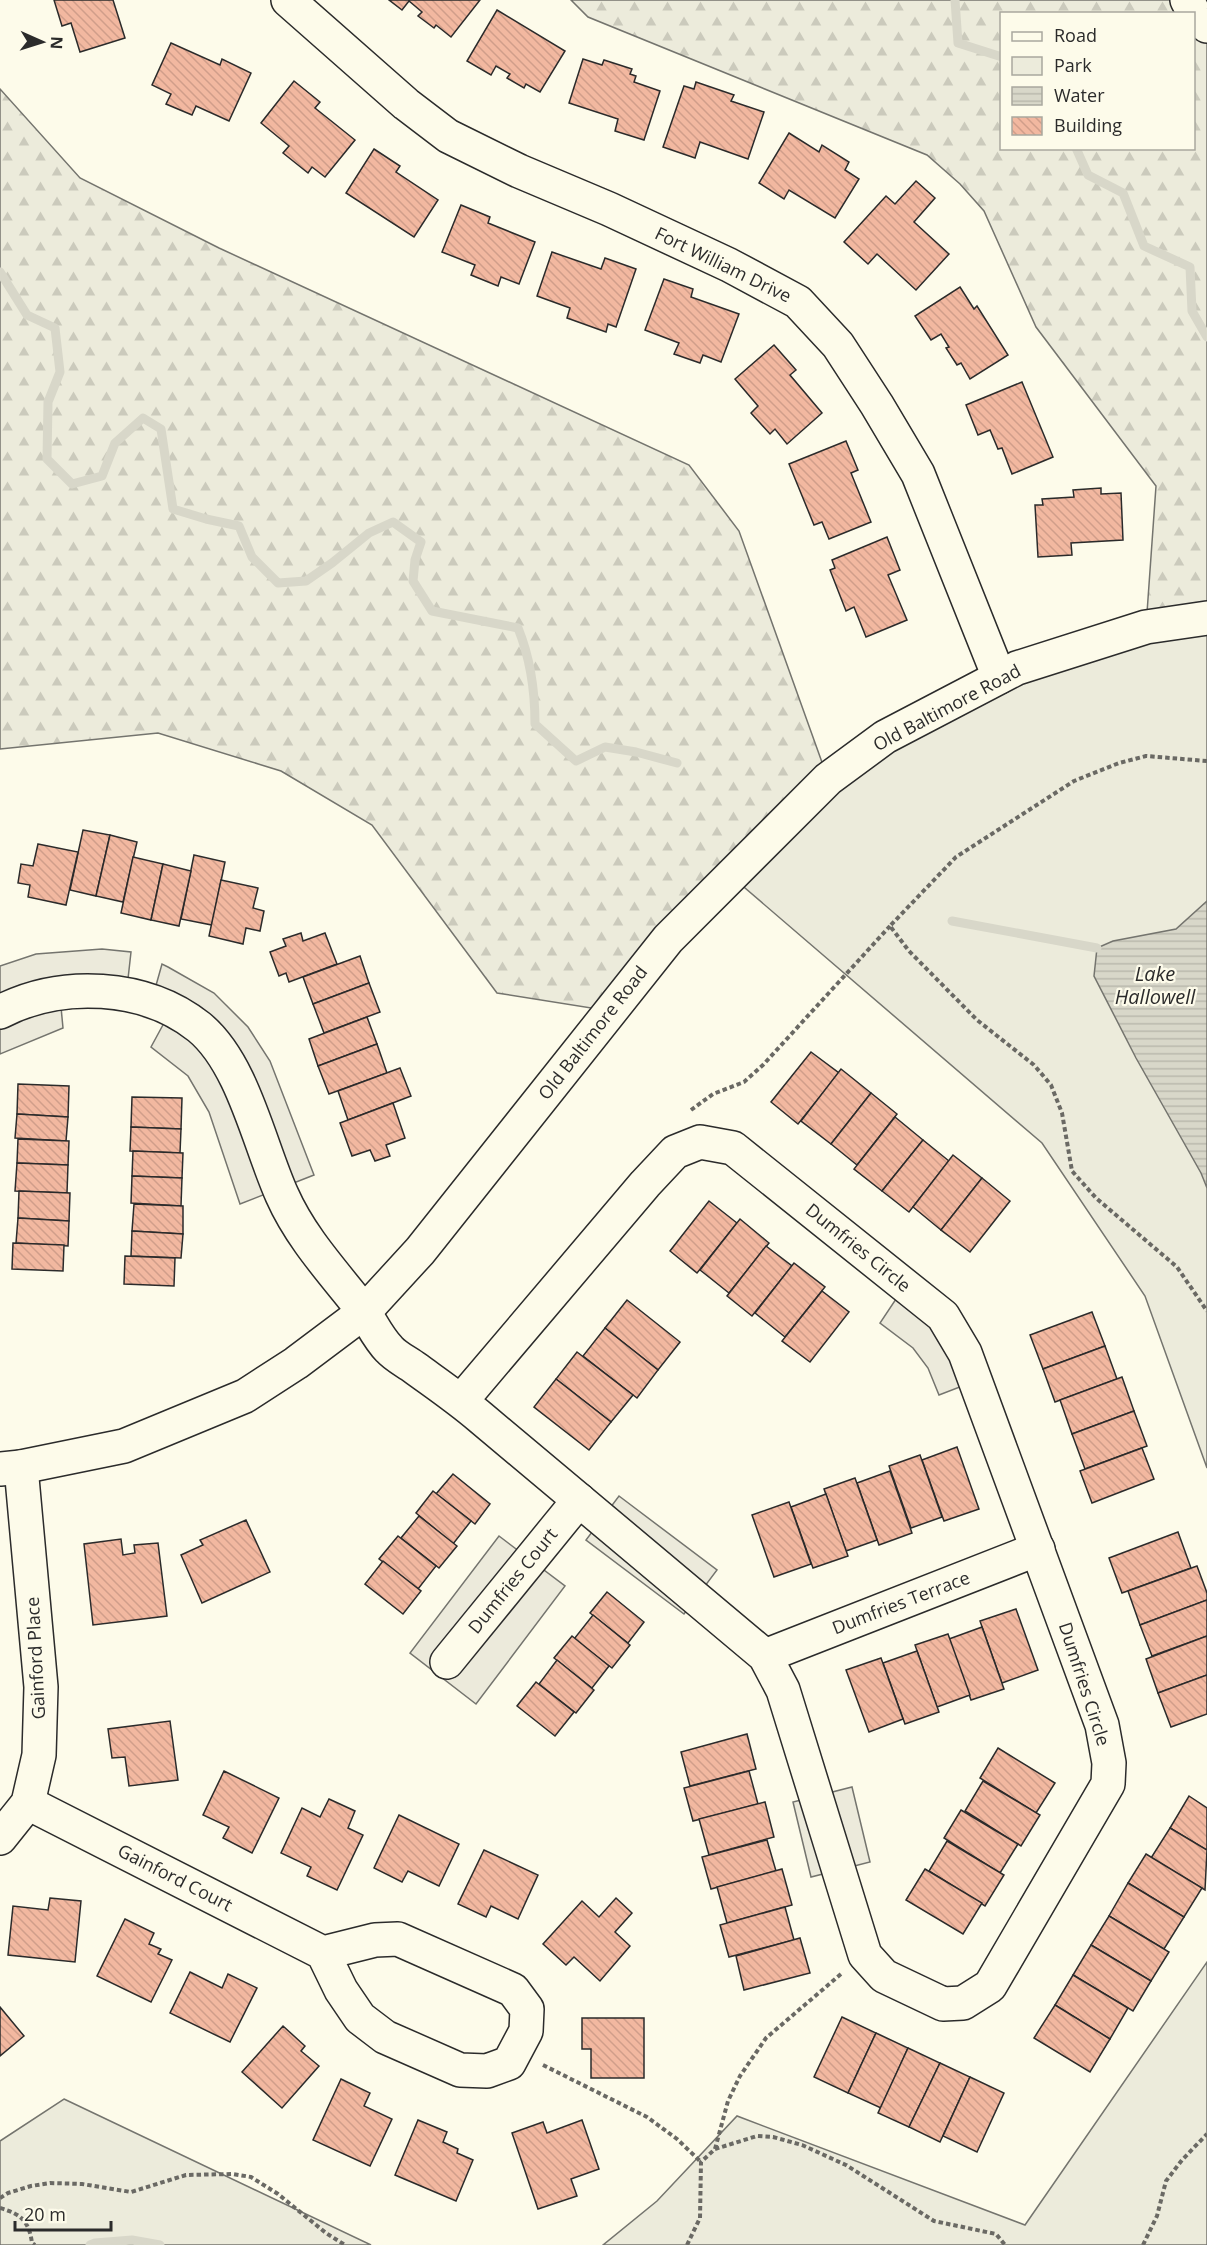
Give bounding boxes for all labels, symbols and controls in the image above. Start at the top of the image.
north arrow [12,12,72,72]
legend [1000,12,1195,150]
text: Road [1054,23,1097,47]
text: N [46,36,68,50]
text: Park [1054,53,1092,77]
text: Water [1054,83,1105,107]
text: Building [1054,113,1122,137]
street label: Fort William Drive [651,221,796,307]
street label: Old Baltimore Road [869,658,1025,756]
street label: Old Baltimore Road [532,960,652,1104]
water label: Lake Hallowell [1115,960,1196,1010]
street label: Dumfries Circle [801,1197,916,1297]
street label: Dumfries Court [462,1523,562,1638]
street label: Dumfries Terrace [828,1565,973,1639]
street label: Gainford Place [20,1596,50,1720]
street label: Dumfries Circle [1054,1619,1116,1749]
street label: Gainford Court [114,1838,237,1916]
scale bar [15,2194,111,2232]
text: 20 m [24,2202,66,2226]

